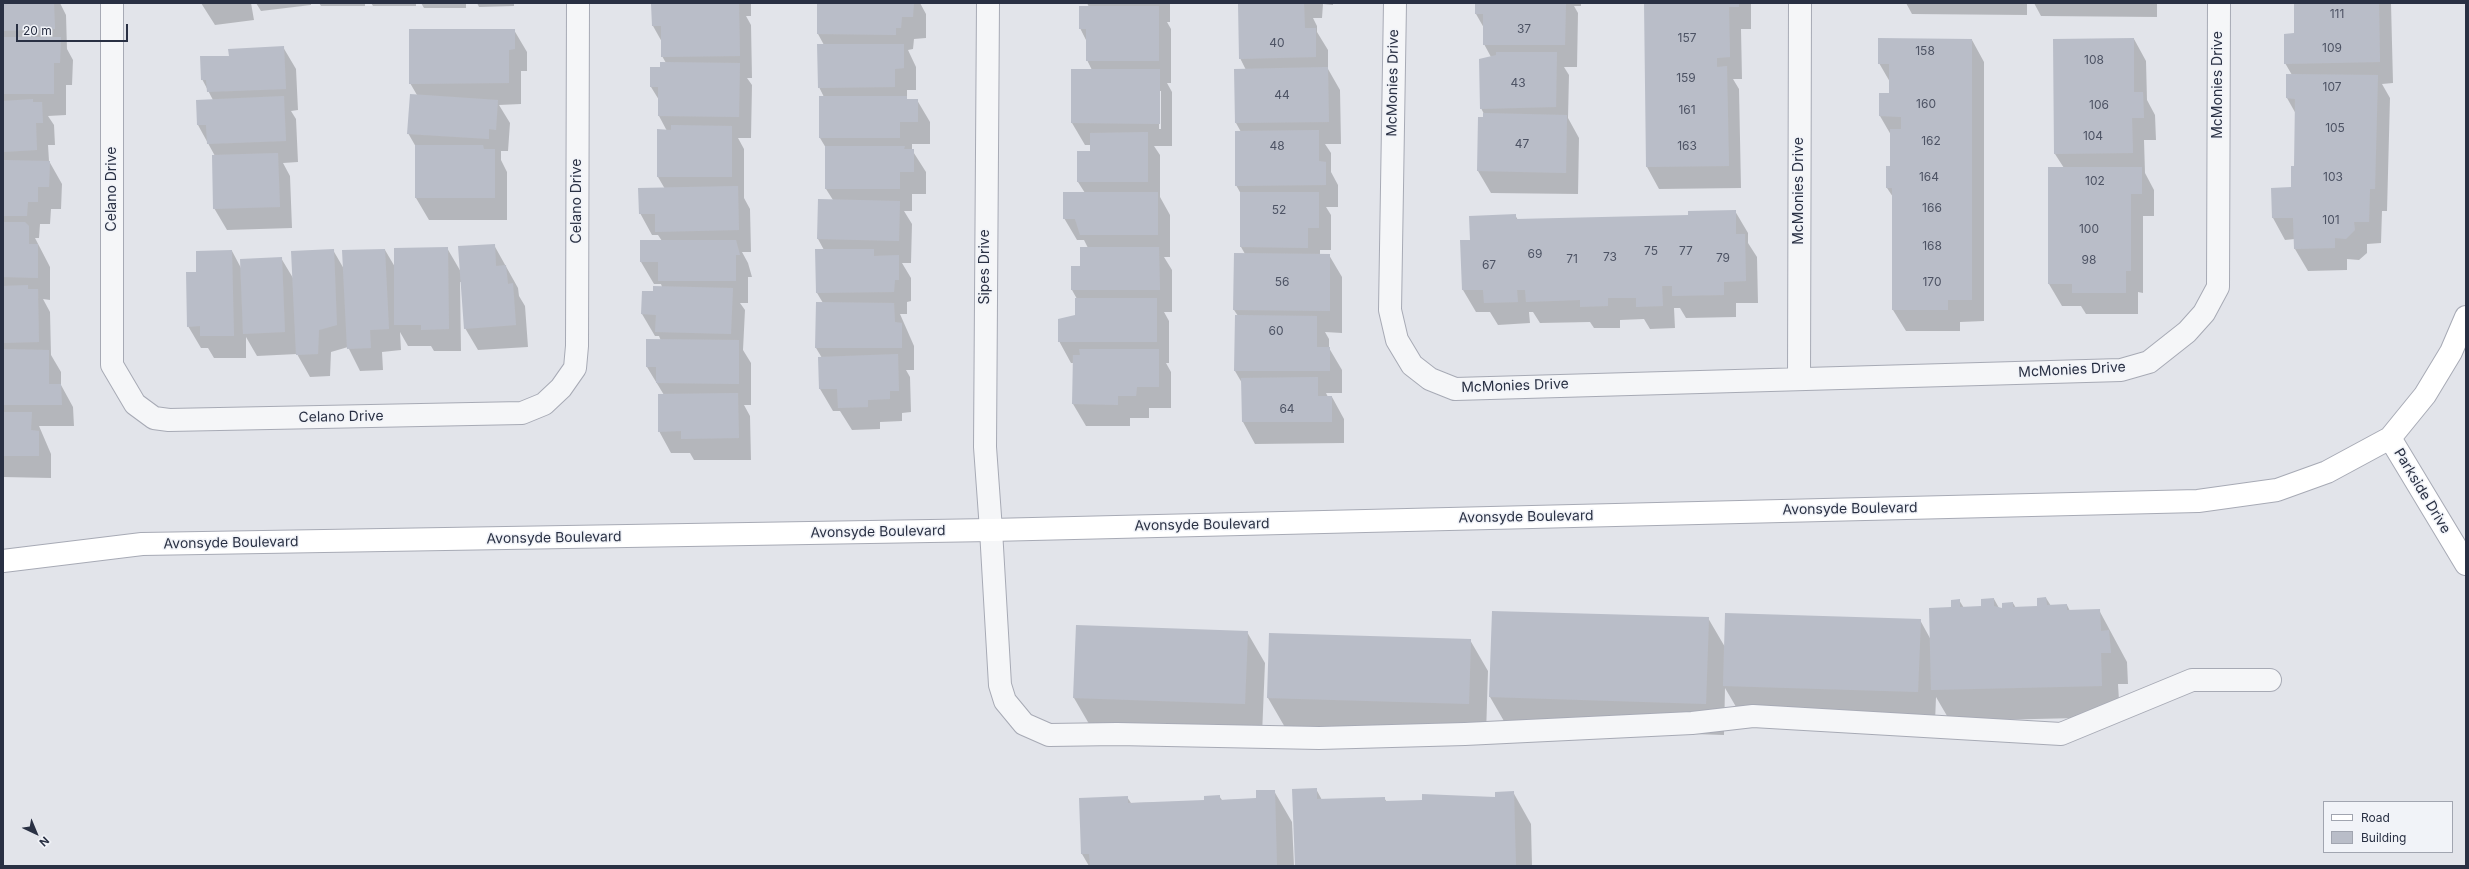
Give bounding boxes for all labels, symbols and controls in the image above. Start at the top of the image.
house number: 111 [2330,7,2344,21]
scale bar [18,16,130,42]
house number: 37 [1517,22,1531,36]
text: 20 m [23,23,52,38]
street label: McMonies Drive [1384,29,1402,137]
house number: 157 [1678,31,1696,45]
street label: McMonies Drive [2210,31,2226,139]
house number: 40 [1269,36,1285,50]
house number: 109 [2322,41,2342,55]
house number: 158 [1915,44,1935,58]
house number: 108 [2084,53,2104,67]
house number: 159 [1676,71,1696,85]
house number: 43 [1510,76,1526,90]
house number: 107 [2322,80,2342,94]
house number: 44 [1274,88,1290,102]
house number: 160 [1916,97,1936,111]
house number: 106 [2089,98,2109,112]
house number: 161 [1678,103,1696,117]
house number: 105 [2325,121,2345,135]
house number: 104 [2083,129,2103,143]
house number: 162 [1921,134,1941,148]
house number: 47 [1515,137,1529,151]
street label: McMonies Drive [1791,137,1807,245]
house number: 48 [1269,139,1285,153]
house number: 163 [1677,139,1697,153]
street label: Celano Drive [104,147,120,231]
street label: Celano Drive [569,159,585,243]
house number: 164 [1919,170,1939,184]
house number: 103 [2323,170,2343,184]
house number: 102 [2085,174,2105,188]
house number: 166 [1922,201,1942,215]
house number: 52 [1272,203,1286,217]
house number: 101 [2322,213,2340,227]
house number: 100 [2079,222,2099,236]
street label: Sipes Drive [977,229,993,305]
house number: 168 [1922,239,1942,253]
house number: 75 [1644,244,1658,258]
house number: 77 [1679,244,1693,258]
house number: 69 [1528,247,1542,261]
house number: 73 [1603,250,1617,264]
house number: 79 [1716,251,1730,265]
house number: 71 [1566,252,1578,266]
house number: 98 [2082,253,2096,267]
house number: 67 [1482,258,1496,272]
house number: 56 [1275,275,1289,289]
house number: 170 [1922,275,1942,289]
house number: 60 [1268,324,1284,338]
street label: McMonies Drive [2018,359,2126,381]
street label: McMonies Drive [1461,376,1569,396]
house number: 64 [1279,402,1295,416]
street label: Celano Drive [298,408,384,426]
street label: Parkside Drive [2390,445,2454,537]
street label: Avonsyde Boulevard [1782,499,1918,519]
street label: Avonsyde Boulevard [1458,507,1594,527]
street label: Avonsyde Boulevard [1134,515,1270,535]
street label: Avonsyde Boulevard [810,522,946,542]
street label: Avonsyde Boulevard [486,528,622,548]
street label: Avonsyde Boulevard [163,533,299,553]
legend [2323,801,2453,853]
text: Road [2361,810,2390,825]
north arrow [16,813,56,853]
text: Building [2361,830,2406,845]
text: N [36,834,52,850]

